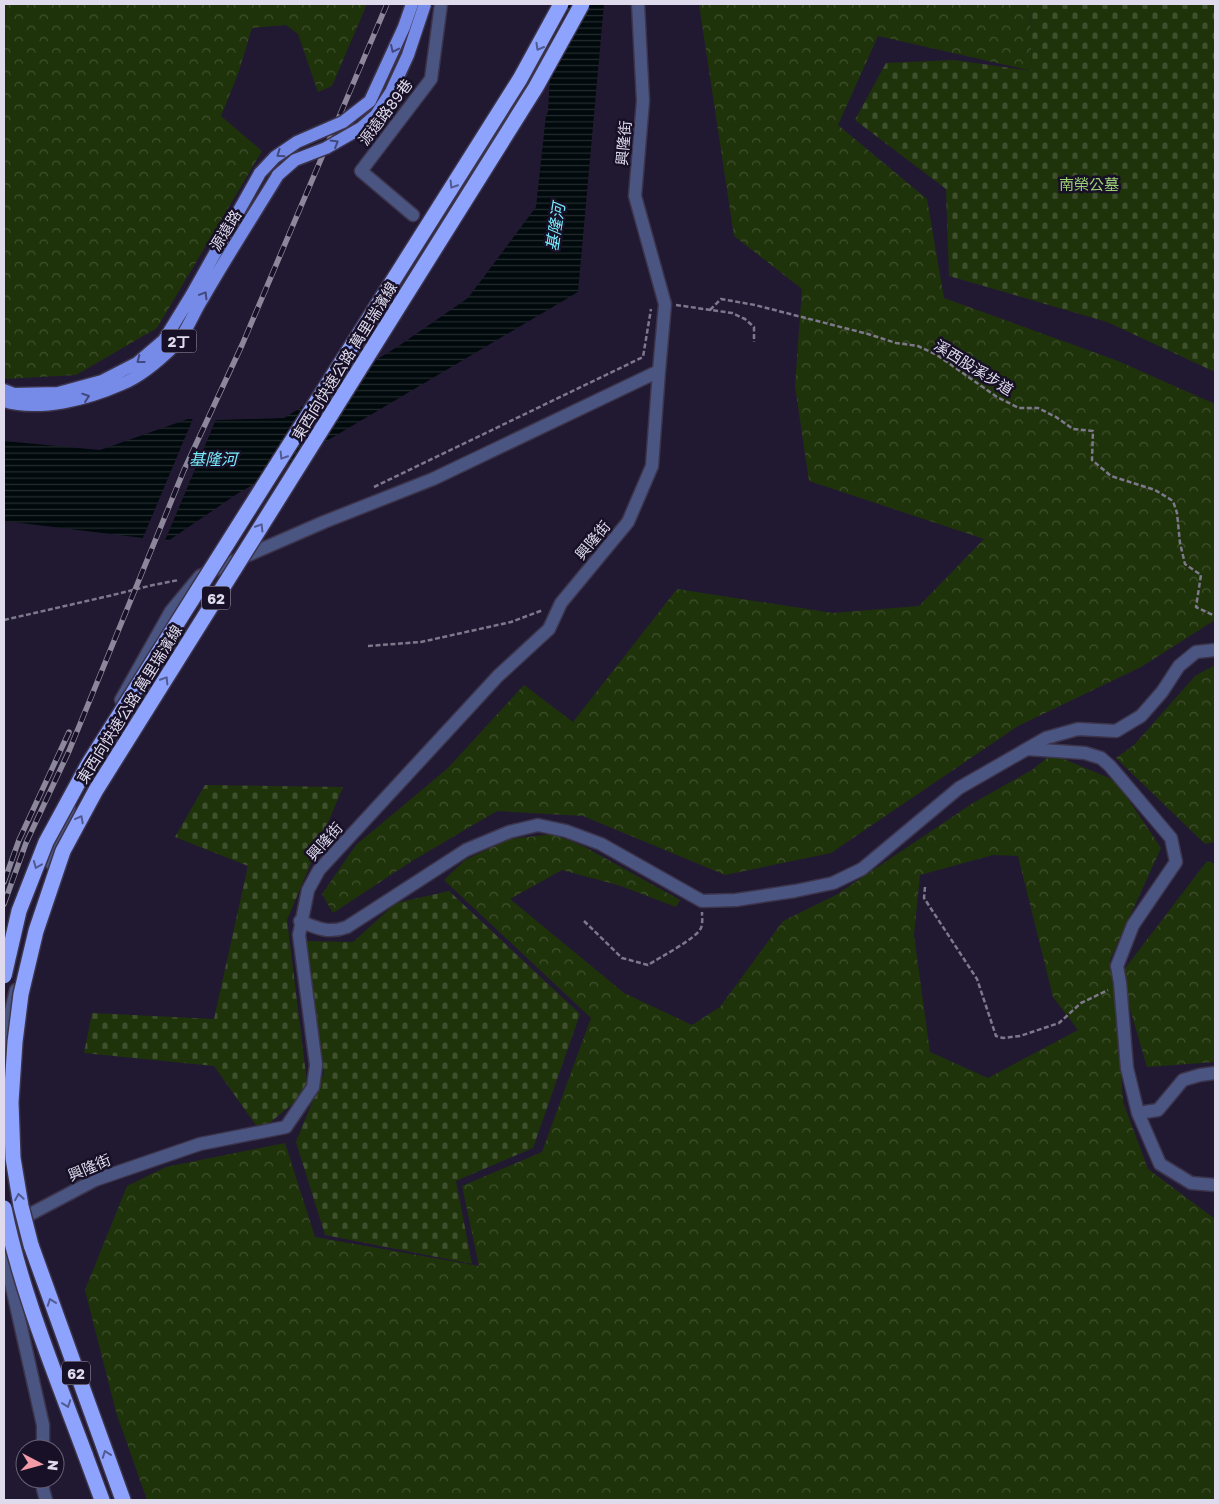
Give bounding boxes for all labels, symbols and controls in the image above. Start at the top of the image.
one-way arrow [535,42,545,51]
one-way arrow [389,44,400,53]
street label: 源遠路89巷 [354,75,416,149]
street label: 興隆街 [612,120,634,166]
one-way arrow [330,139,339,149]
one-way arrow [276,148,286,157]
park label: 南榮公墓 [1059,175,1119,193]
one-way arrow [450,180,460,189]
water label: 基隆河 [541,199,569,252]
street label: 源遠路 [205,206,245,254]
street label: 東西向快速公路 萬里瑞濱線 [288,278,400,444]
one-way arrow [198,292,208,301]
road number: 2丁 [162,330,196,352]
street label: 溪西股溪步道 [931,336,1017,398]
one-way arrow [137,354,146,362]
one-way arrow [81,393,90,403]
water label: 基隆河 [189,449,240,469]
one-way arrow [279,451,289,460]
street label: 興隆街 [571,517,613,563]
one-way arrow [254,524,263,533]
road number: 62 [202,586,230,610]
street label: 東西向快速公路 萬里瑞濱線 [73,621,185,787]
one-way arrow [158,676,168,685]
one-way arrow [74,815,84,824]
street label: 興隆街 [302,818,346,864]
one-way arrow [33,860,44,869]
street label: 興隆街 [65,1150,113,1184]
one-way arrow [15,1193,25,1202]
one-way arrow [47,1298,57,1307]
road number: 62 [62,1362,90,1385]
one-way arrow [61,1399,71,1408]
north arrow [15,1439,65,1489]
one-way arrow [102,1451,112,1459]
text: N [44,1459,62,1472]

